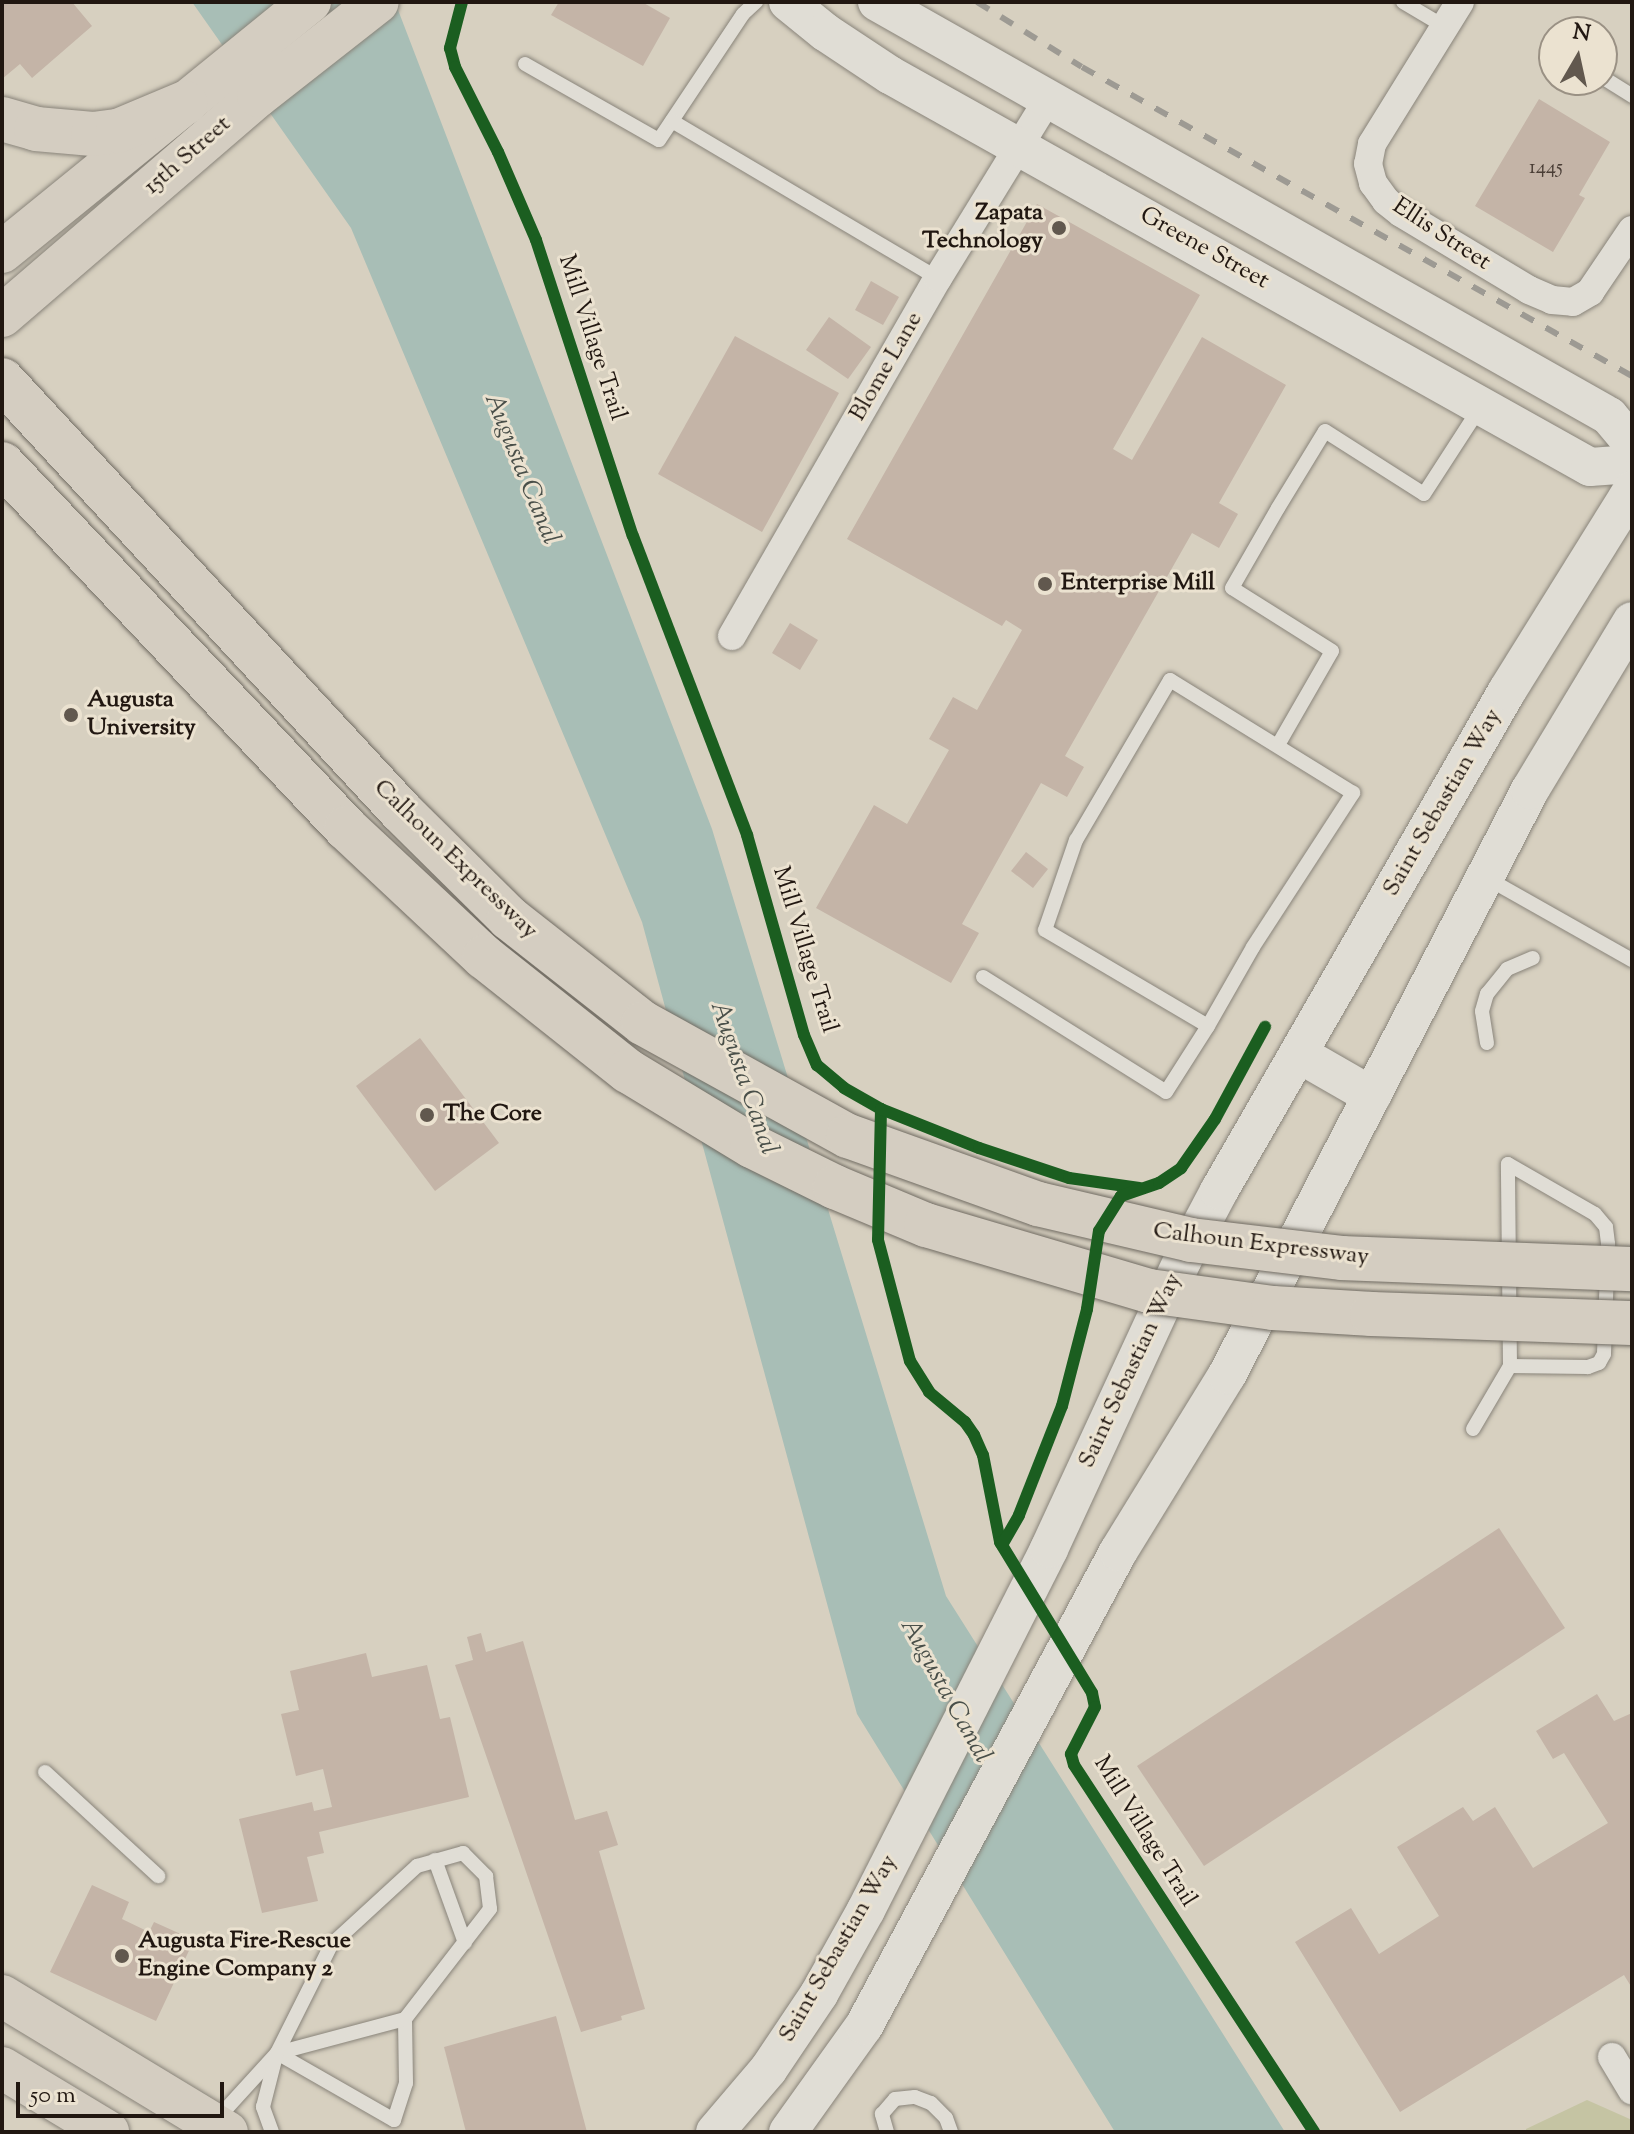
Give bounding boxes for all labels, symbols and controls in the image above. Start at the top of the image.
north arrow [1538,16,1618,96]
text: N [1570,17,1593,51]
street label: 15th Street [139,110,237,202]
house number: 1445 [1529,156,1563,180]
street label: Ellis Street [1387,193,1495,277]
place label: Zapata Technology [922,200,1043,256]
street label: Greene Street [1134,202,1274,296]
marker: Zapata Technology [1050,219,1068,237]
street label: Mill Village Trail [551,252,631,424]
street label: Blome Lane [844,307,930,427]
water label: Augusta Canal [476,389,566,549]
place label: Enterprise Mill [1061,570,1215,598]
marker: Enterprise Mill [1036,575,1054,593]
place label: Augusta University [87,687,196,743]
street label: Saint Sebastian Way [1378,704,1508,902]
marker: Augusta University [62,706,80,724]
street label: Calhoun Expressway [367,774,543,946]
street label: Mill Village Trail [765,863,843,1037]
water label: Augusta Canal [702,997,784,1159]
place label: The Core [443,1101,542,1129]
marker: The Core [418,1106,436,1124]
street label: Calhoun Expressway [1151,1217,1371,1273]
street label: Saint Sebastian Way [1073,1269,1189,1473]
water label: Augusta Canal [892,1613,998,1769]
street label: Mill Village Trail [1086,1751,1202,1913]
street label: Saint Sebastian Way [774,1850,904,2048]
place label: Augusta Fire-Rescue Engine Company 2 [138,1928,351,1984]
marker: Augusta Fire-Rescue Engine Company 2 [113,1947,131,1965]
scale bar [20,2066,228,2116]
text: 50 m [30,2079,76,2113]

